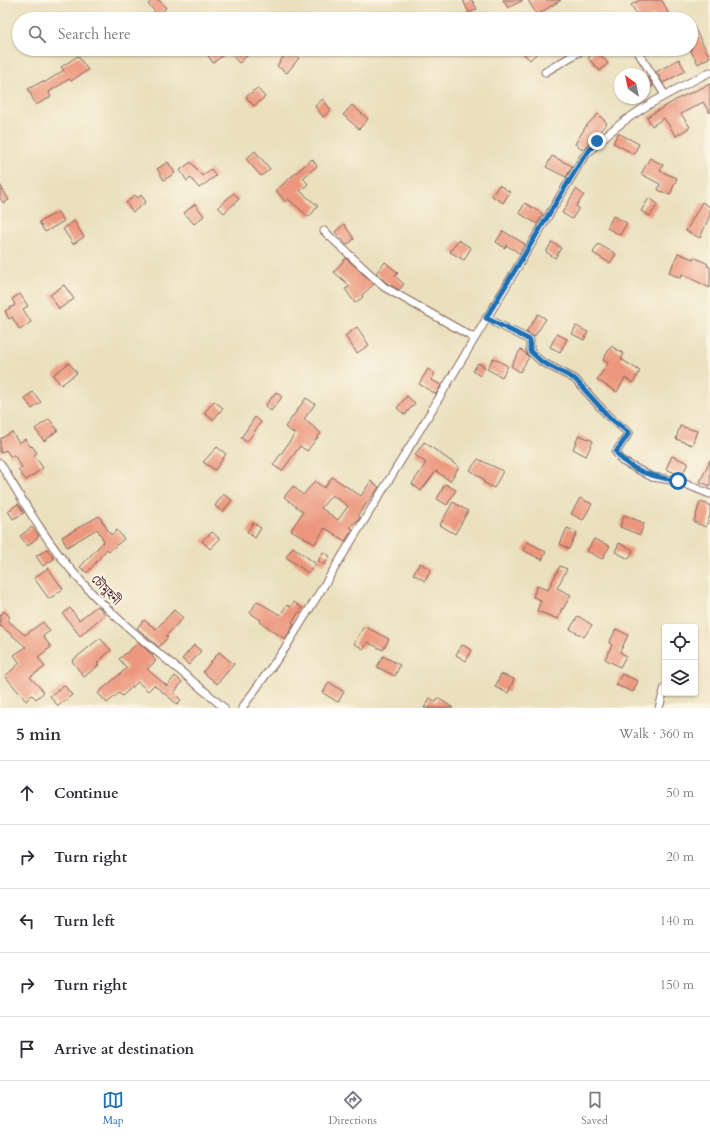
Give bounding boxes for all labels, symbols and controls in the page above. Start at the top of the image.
search box [12,12,698,56]
icon: search [26,23,48,45]
text: Search here [58,24,131,44]
north arrow [614,68,650,104]
route end [588,132,606,150]
route start [669,472,687,490]
street label: চৌমুহনী [87,571,125,609]
map controls [662,624,698,696]
button: locate [662,624,698,660]
button: layers [662,660,698,696]
text: 5 min [16,723,61,746]
text: Walk · 360 m [619,725,694,743]
icon: ahead [16,782,38,804]
text: Continue [54,783,119,803]
text: 50 m [666,784,694,802]
icon: right [16,846,38,868]
text: Turn right [54,847,127,867]
text: 20 m [666,848,694,866]
icon: left [16,910,38,932]
text: Turn left [54,911,115,931]
text: 140 m [660,912,694,930]
icon: right [16,974,38,996]
text: Turn right [54,975,127,995]
text: 150 m [660,976,694,994]
icon: arrive [16,1038,38,1060]
text: Arrive at destination [54,1039,194,1059]
tab: Map [102,1089,124,1128]
tab: Directions [328,1089,377,1128]
tab: Saved [581,1089,608,1128]

